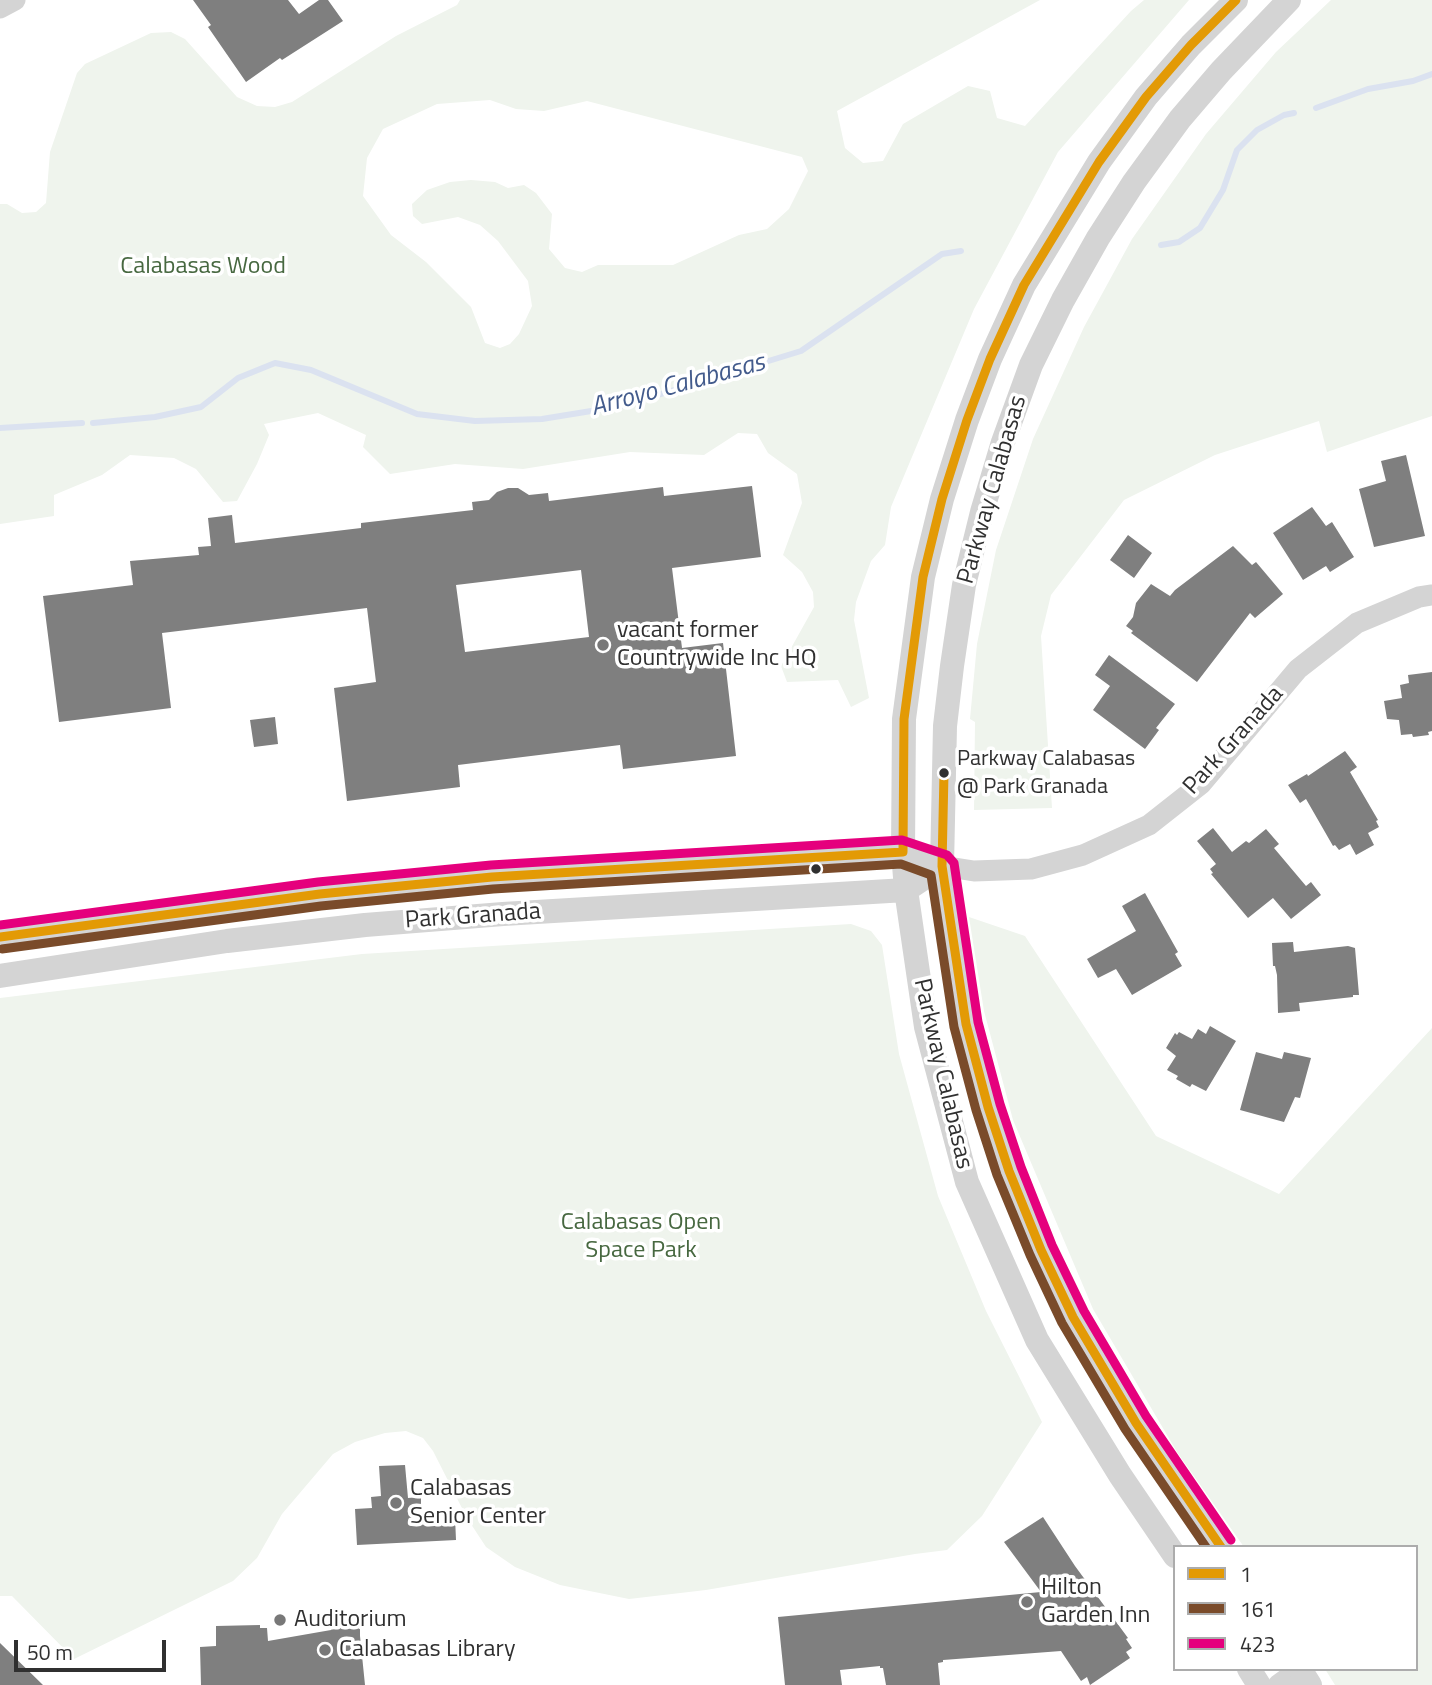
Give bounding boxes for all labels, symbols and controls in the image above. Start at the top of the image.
park label: Calabasas Wood [120,253,286,281]
water label: Arroyo Calabasas [588,348,768,424]
street label: Parkway Calabasas [952,393,1034,587]
place label: vacant former Countrywide Inc HQ [617,617,817,673]
marker: vacant former Countrywide Inc HQ [595,637,611,653]
street label: Park Granada [1178,681,1290,801]
place label: Parkway Calabasas @ Park Granada [957,747,1135,798]
marker: Parkway Calabasas @ Park Granada [937,766,951,780]
unlabelled marker [809,862,823,876]
street label: Park Granada [404,898,542,936]
street label: Parkway Calabasas [906,976,978,1172]
park label: Calabasas Open Space Park [561,1209,721,1265]
place label: Calabasas Senior Center [410,1475,546,1531]
marker: Calabasas Senior Center [388,1495,404,1511]
legend [1173,1545,1418,1671]
text: 1 [1240,1558,1252,1590]
place label: Hilton Garden Inn [1041,1574,1150,1630]
text: 161 [1240,1593,1275,1625]
marker: Hilton Garden Inn [1019,1594,1035,1610]
place label: Auditorium [294,1606,406,1634]
marker: Auditorium [272,1612,288,1628]
scale bar [18,1626,170,1670]
text: 423 [1240,1628,1275,1660]
text: 50 m [27,1636,73,1668]
place label: Calabasas Library [339,1636,516,1664]
marker: Calabasas Library [317,1642,333,1658]

